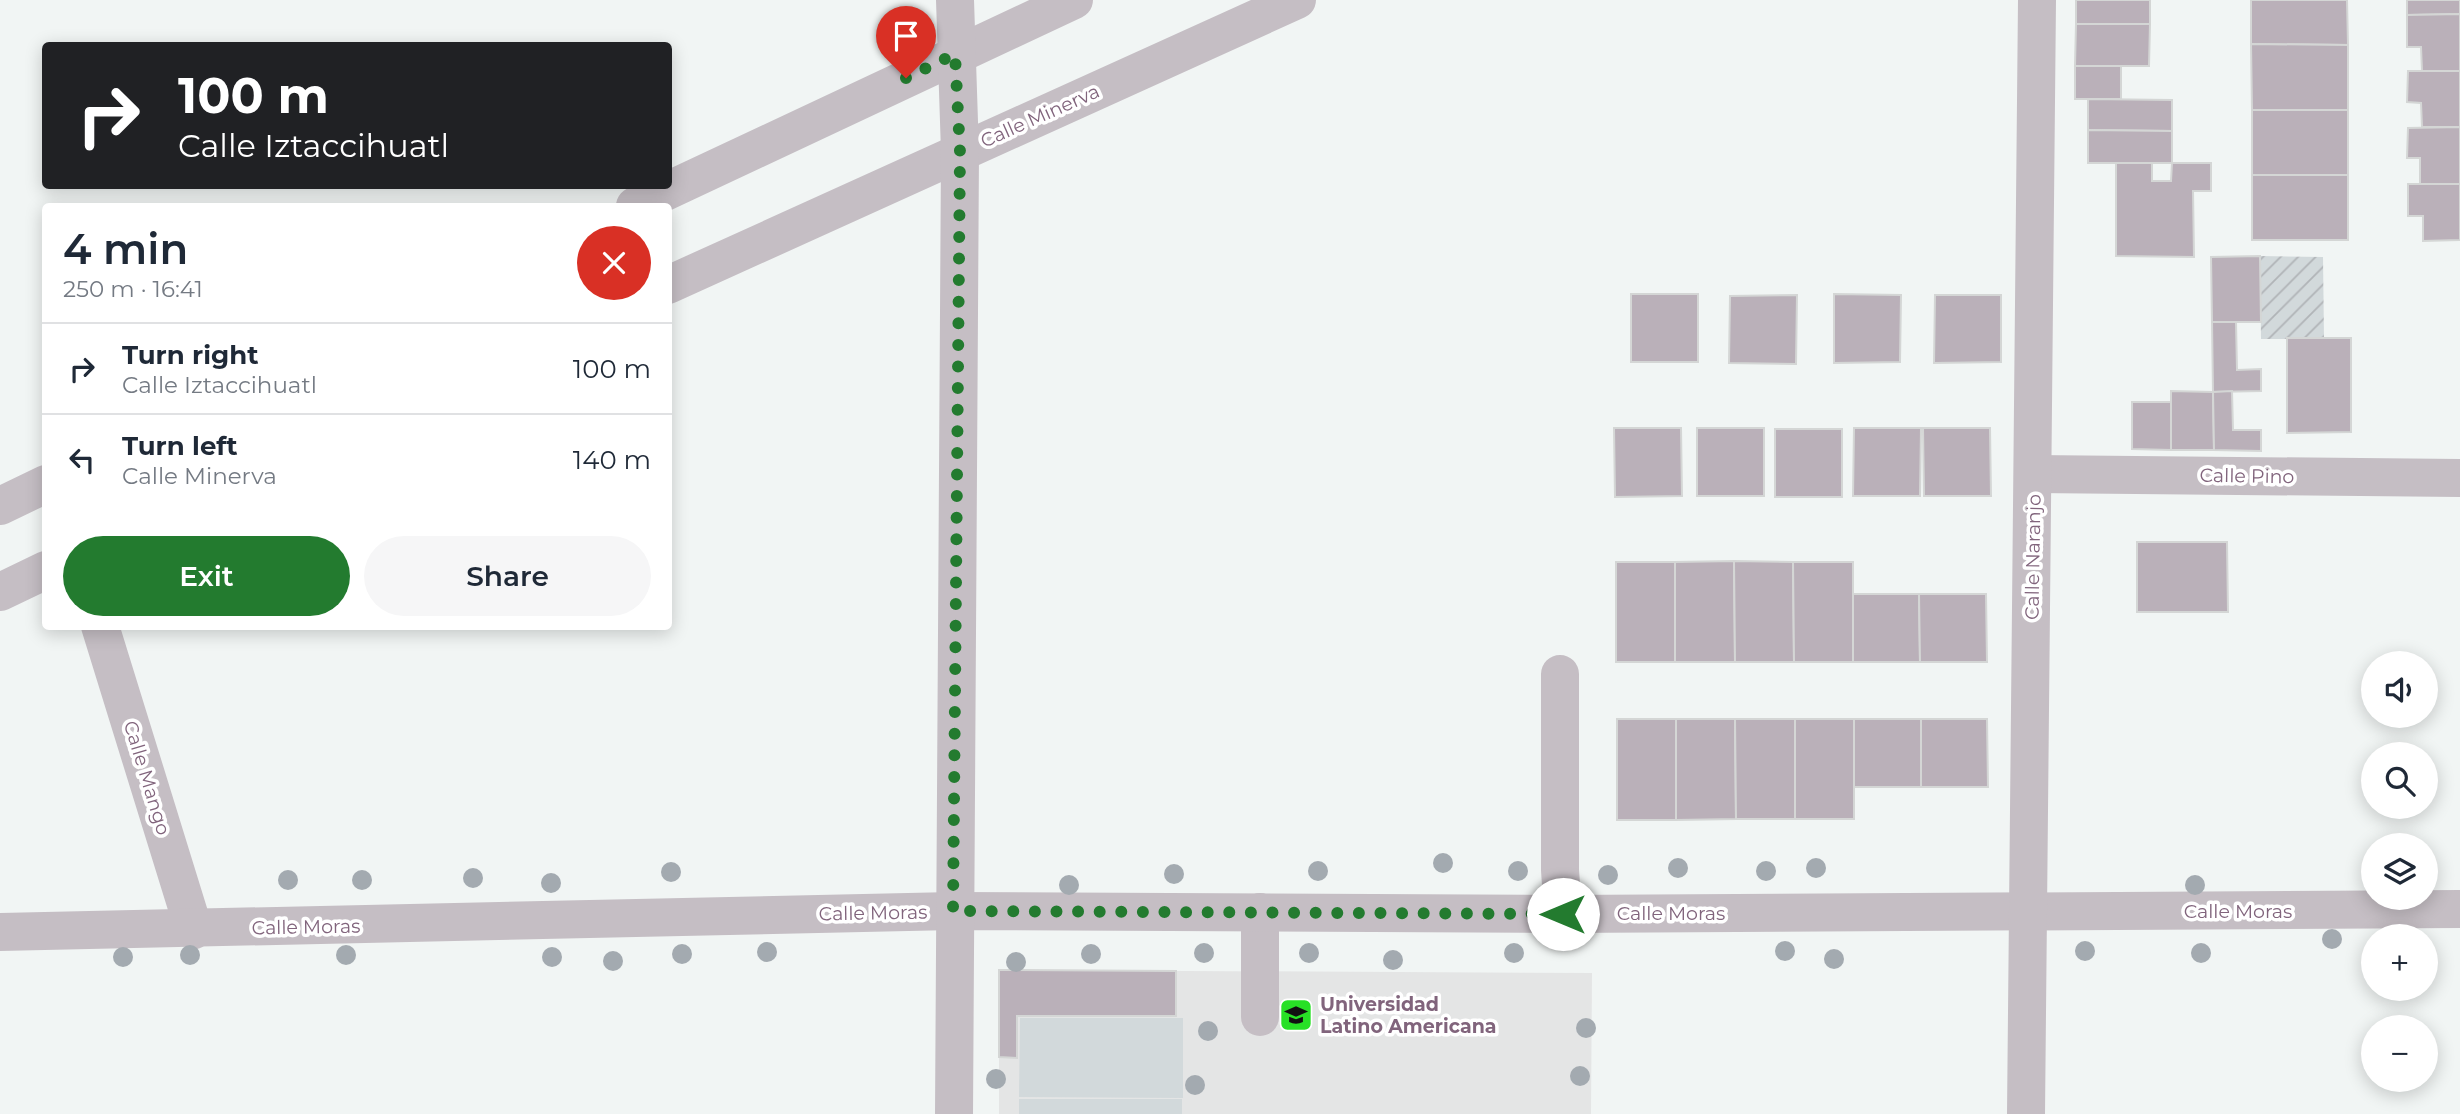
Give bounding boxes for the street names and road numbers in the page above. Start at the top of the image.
street label: Calle Minerva [977,79,1103,153]
street label: Calle Pino [2199,464,2295,488]
street label: Calle Naranjo [2020,494,2046,620]
street label: Calle Mango [119,718,175,838]
street label: Calle Moras [2184,900,2292,923]
street label: Calle Moras [819,901,927,925]
street label: Calle Moras [1617,902,1725,925]
street label: Calle Moras [252,915,360,939]

